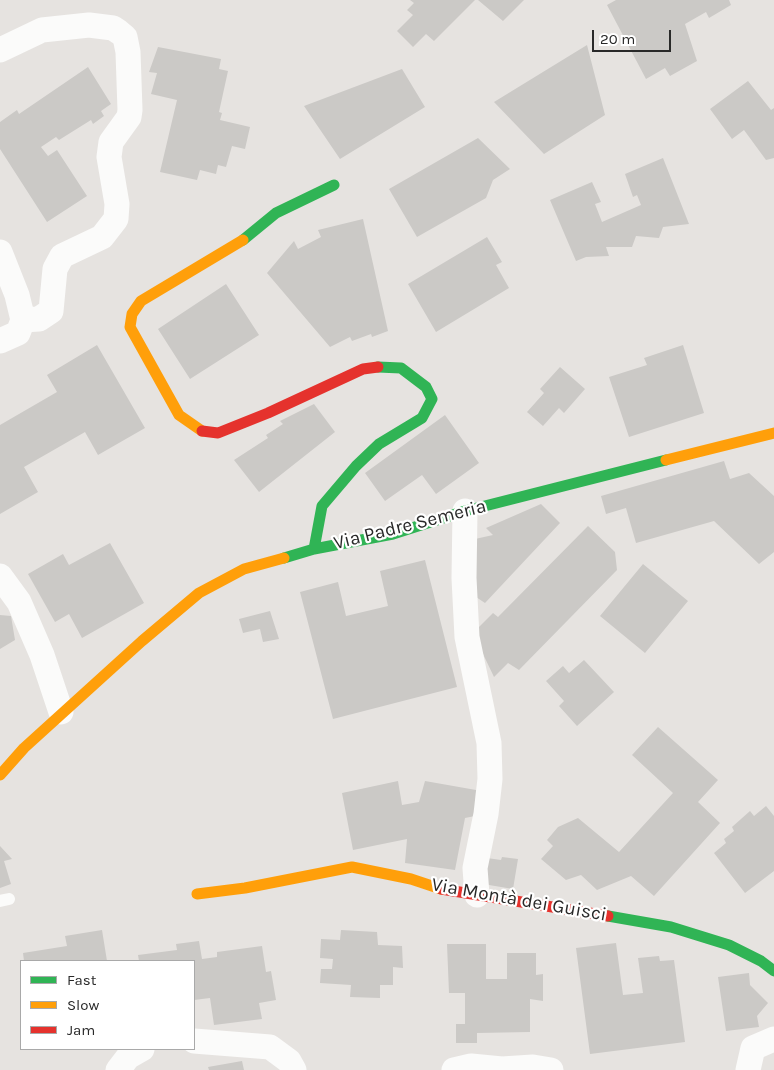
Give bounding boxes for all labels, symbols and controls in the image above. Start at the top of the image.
scale bar [594,20,673,52]
text: 20 m [600,30,635,48]
street label: Via Padre Semeria [331,495,489,555]
street label: Via Montà dei Guisci [430,873,608,927]
legend [20,960,195,1050]
text: Fast [67,971,96,989]
text: Slow [67,996,99,1014]
text: Jam [67,1021,95,1039]

